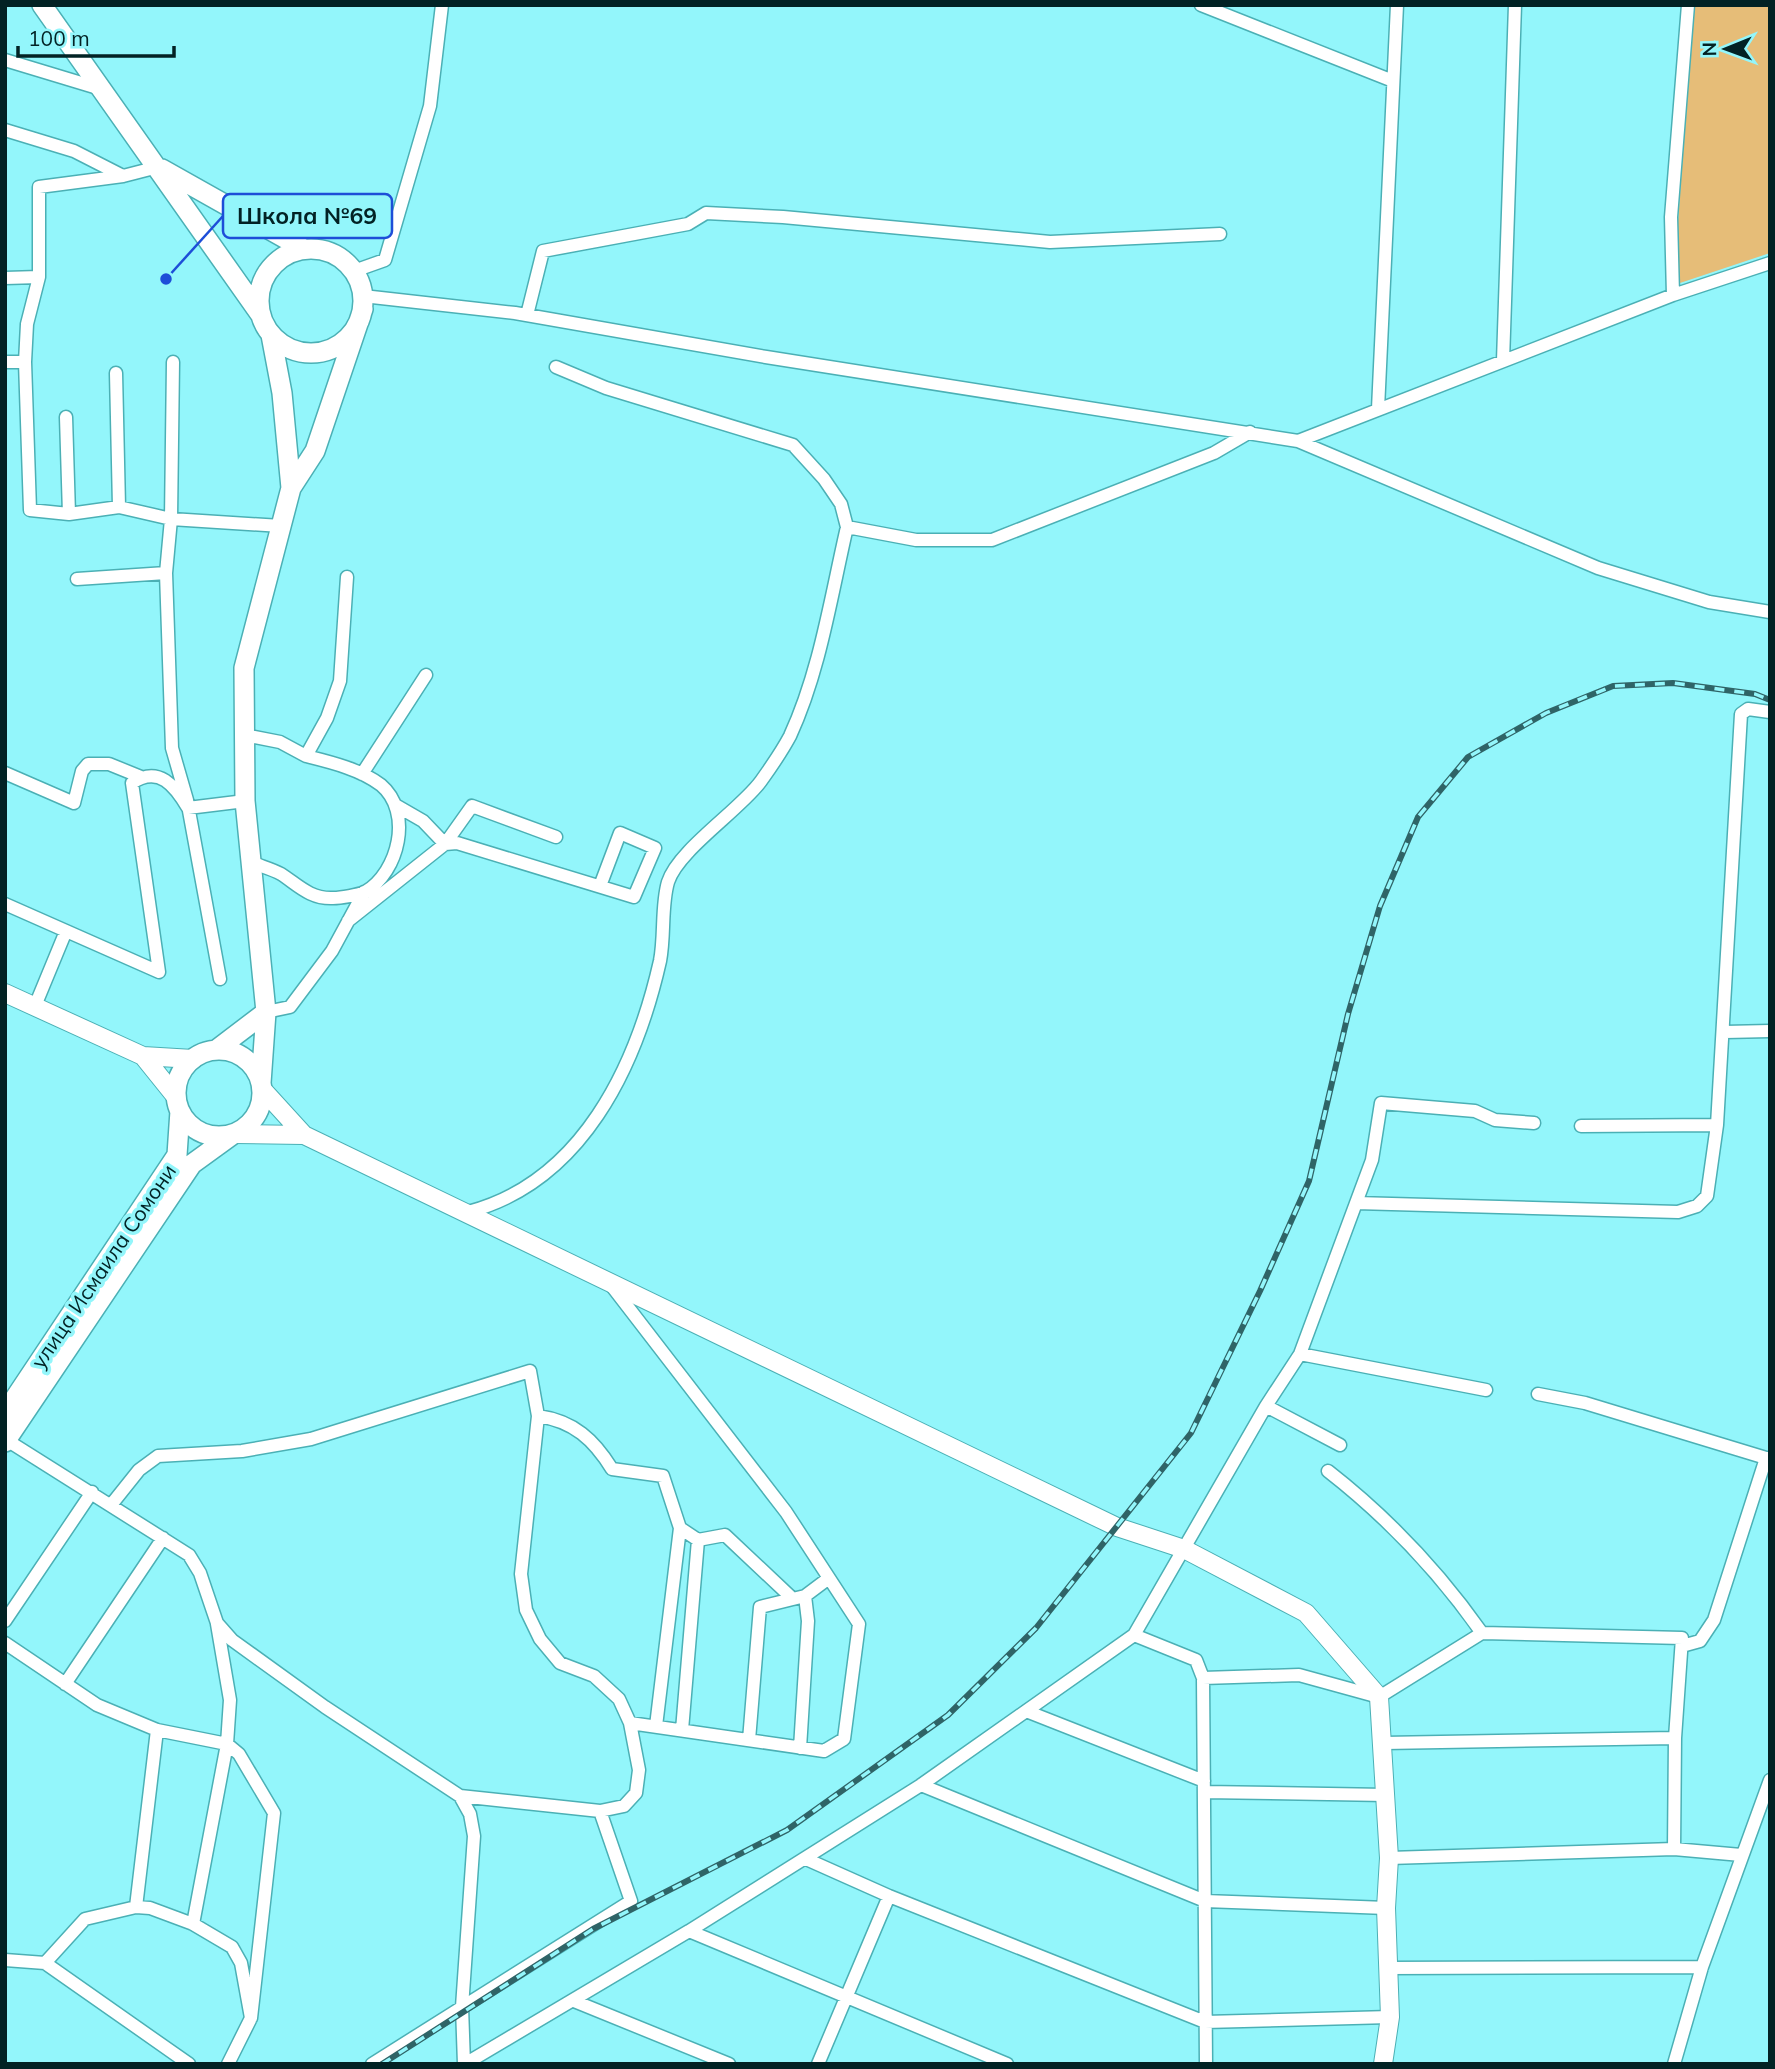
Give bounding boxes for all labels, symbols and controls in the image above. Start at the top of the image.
scale bar [18,14,173,58]
north arrow [1691,14,1761,84]
text: 100 m [28,25,90,51]
text: N [1697,42,1721,57]
callout: Школа №69 [223,194,392,238]
text: Школа №69 [237,201,377,230]
street label: улица Исмаила Сомони [25,1159,181,1373]

